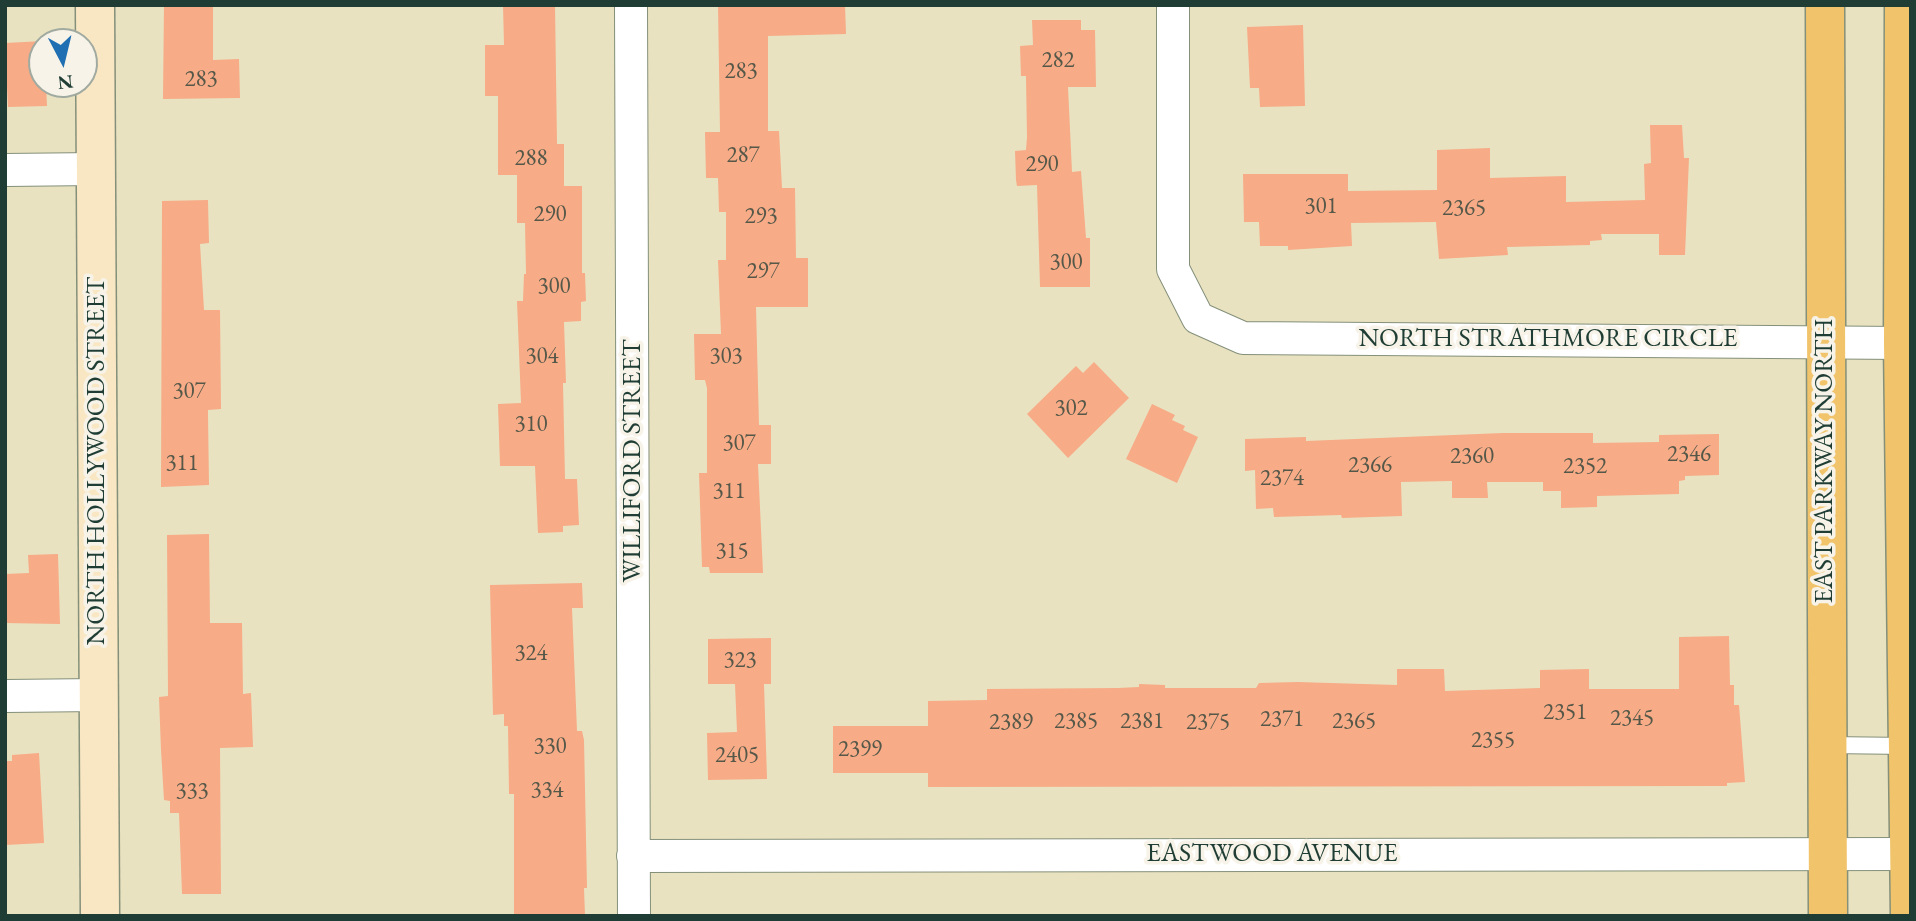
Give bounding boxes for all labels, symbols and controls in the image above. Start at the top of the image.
north arrow [28,28,98,98]
house number: 282 [1041,47,1075,75]
house number: 283 [724,58,758,86]
house number: 283 [184,66,218,94]
text: N [56,69,75,96]
house number: 287 [726,142,760,170]
house number: 288 [514,145,548,173]
house number: 290 [1025,151,1059,179]
house number: 301 [1304,193,1338,221]
house number: 2365 [1442,195,1486,223]
house number: 290 [533,201,567,229]
house number: 293 [744,203,778,231]
house number: 300 [1049,249,1083,277]
house number: 297 [746,258,780,286]
house number: 300 [537,273,571,301]
street label: NORTH HOLLYWOOD STREET [81,277,113,645]
street label: EAST PARKWAY NORTH [1809,318,1841,604]
street label: NORTH STRATHMORE CIRCLE [1359,323,1737,355]
street label: WILLIFORD STREET [617,339,649,583]
house number: 304 [525,343,559,371]
house number: 303 [709,343,743,371]
house number: 307 [172,378,206,406]
house number: 302 [1054,395,1088,423]
house number: 310 [514,411,548,439]
house number: 307 [722,430,756,458]
house number: 2346 [1667,441,1711,469]
house number: 2360 [1450,443,1494,471]
house number: 311 [165,450,199,478]
house number: 2366 [1348,452,1392,480]
house number: 2352 [1563,453,1607,481]
house number: 2374 [1260,465,1304,493]
house number: 311 [712,478,746,506]
house number: 315 [715,538,749,566]
house number: 324 [514,640,548,668]
house number: 323 [723,647,757,675]
house number: 2351 [1543,699,1587,727]
house number: 2345 [1610,705,1654,733]
house number: 2371 [1260,706,1304,734]
house number: 2385 [1054,708,1098,736]
house number: 2381 [1120,708,1164,736]
house number: 2365 [1332,708,1376,736]
house number: 2389 [989,709,1033,737]
house number: 2375 [1186,709,1230,737]
house number: 2355 [1471,727,1515,755]
house number: 330 [533,733,567,761]
house number: 2399 [838,736,882,764]
house number: 2405 [715,742,759,770]
house number: 334 [530,777,564,805]
house number: 333 [175,778,209,806]
street label: EASTWOOD AVENUE [1146,838,1398,870]

